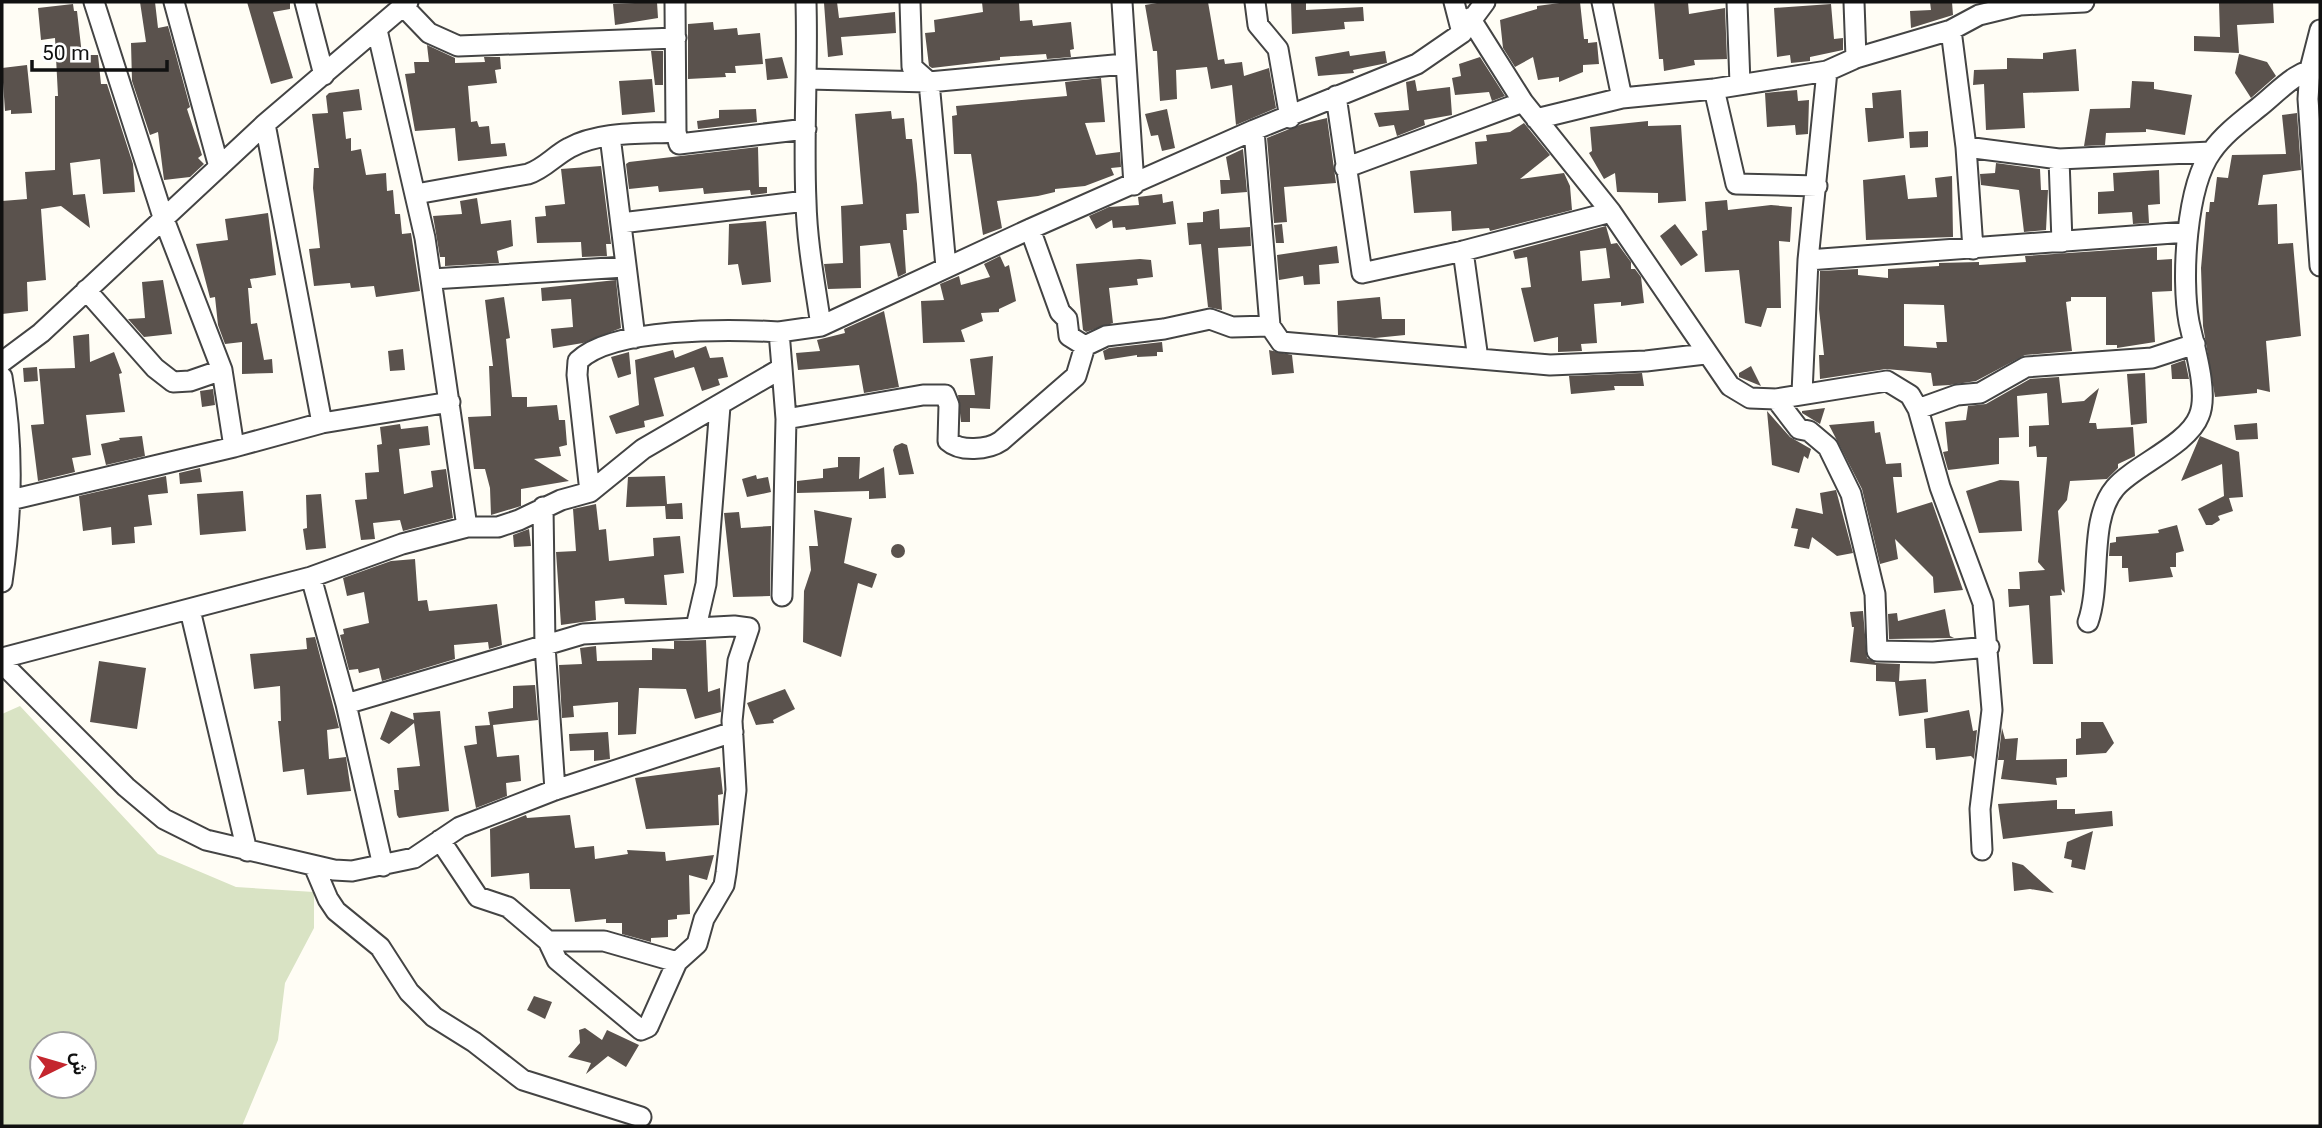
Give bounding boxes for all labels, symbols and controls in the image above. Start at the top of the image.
scale bar [32,28,166,72]
text: 50 m [42,38,90,71]
north arrow [28,1030,98,1100]
text: ش [62,1051,93,1077]

